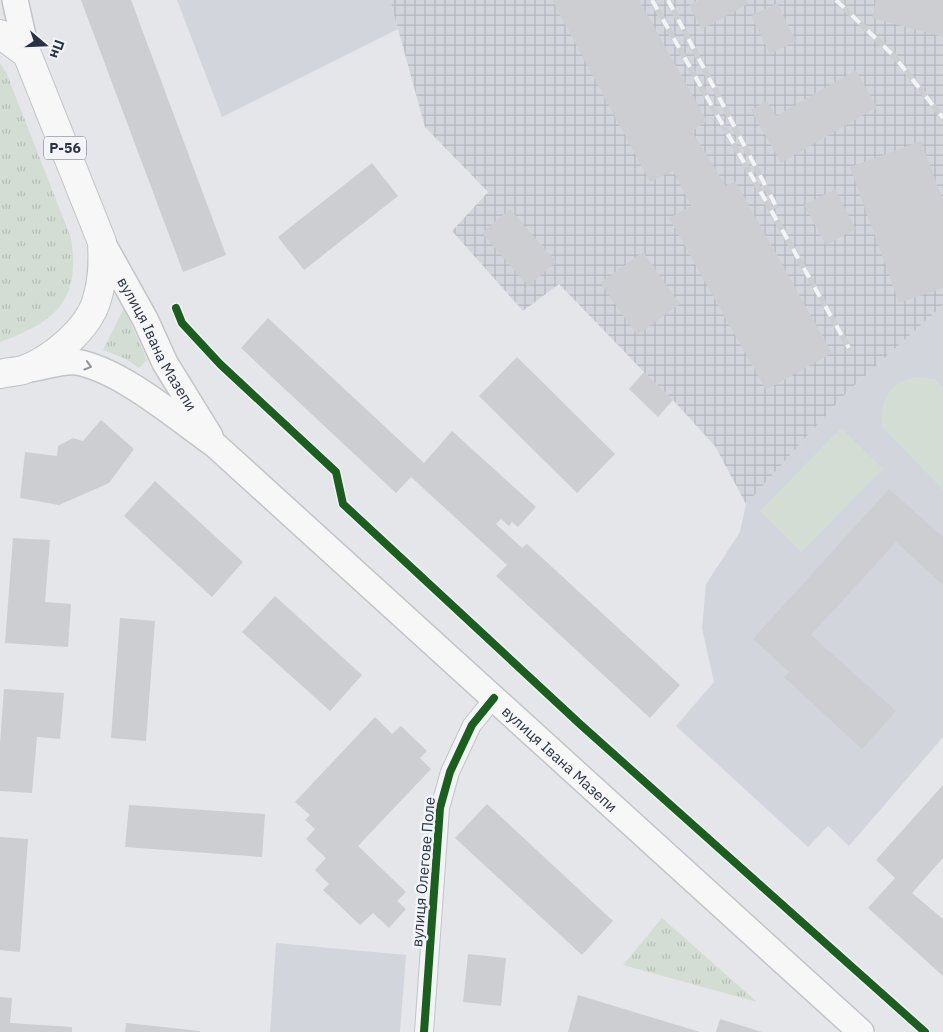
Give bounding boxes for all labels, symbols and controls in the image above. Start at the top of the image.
north arrow [20,20,70,70]
text: Пн [46,38,69,61]
road number: Р-56 [44,136,86,160]
street label: вулиця Івана Мазепи [114,273,202,414]
one-way arrow [83,360,92,370]
street label: вулиця Івана Мазепи [498,701,622,816]
street label: вулиця Олегове Поле [407,796,439,948]

